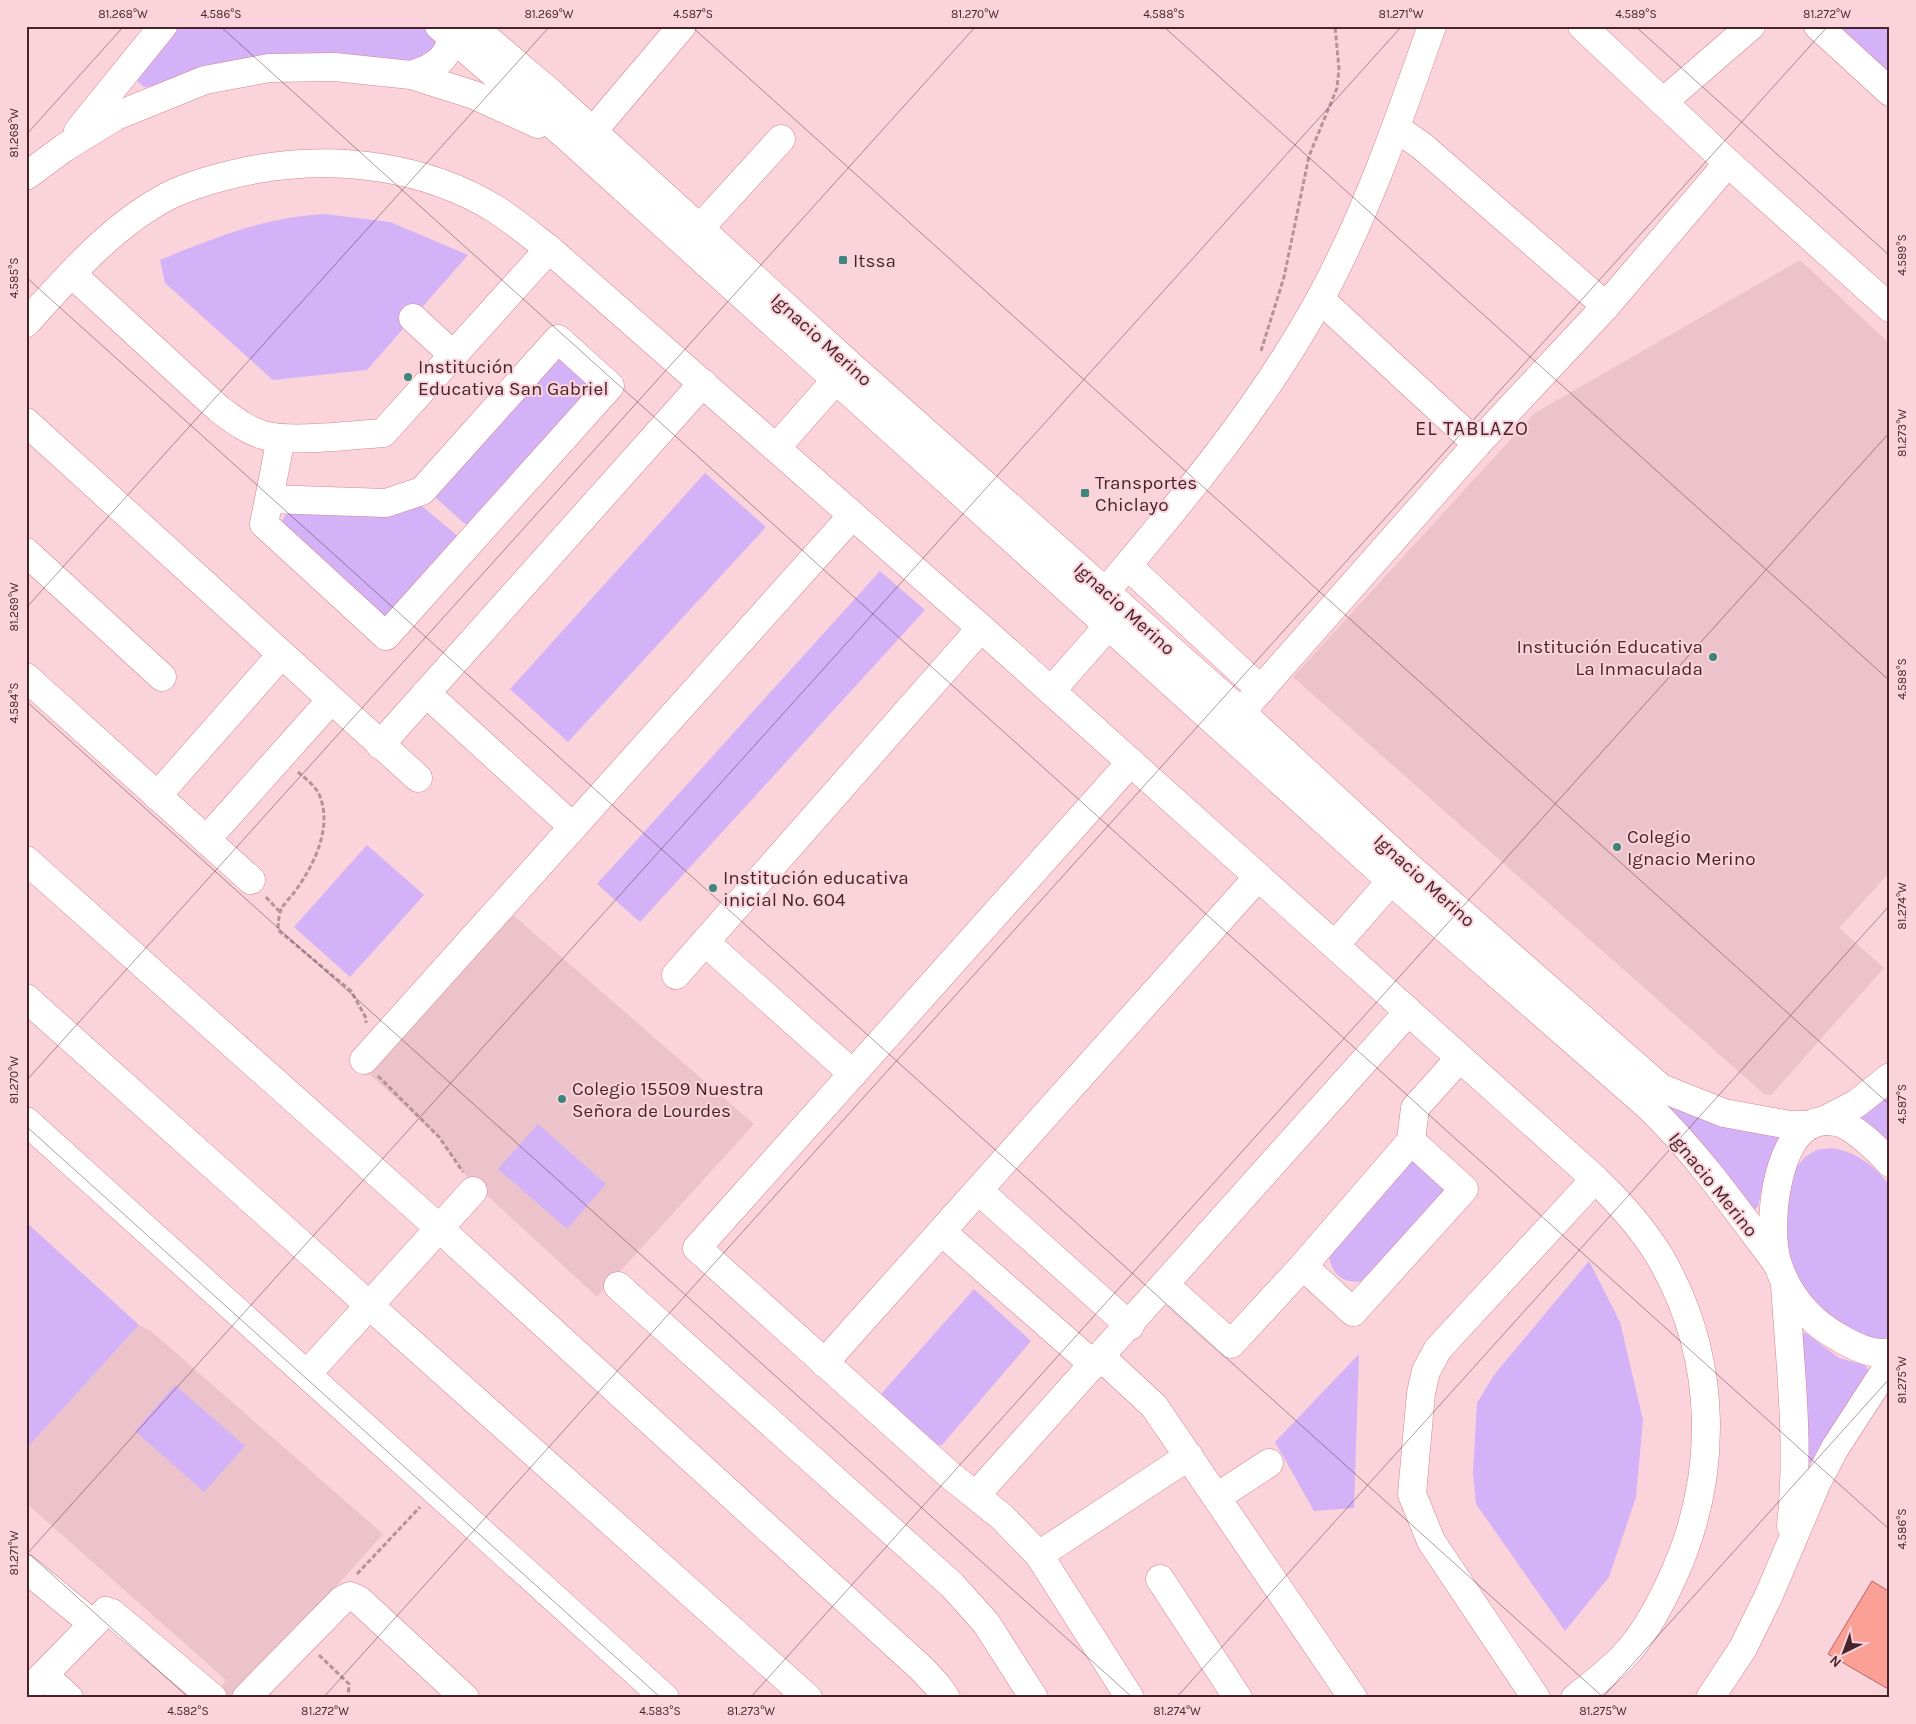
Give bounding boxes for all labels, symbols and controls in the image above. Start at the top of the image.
text: 81.268°W [98,7,148,21]
text: 4.586°S [200,7,242,21]
text: 81.269°W [524,7,574,21]
text: 4.587°S [673,7,713,21]
text: 81.270°W [951,7,999,21]
text: 4.588°S [1143,7,1185,21]
text: 81.271°W [1379,7,1424,21]
text: 4.589°S [1615,7,1657,21]
text: 81.272°W [1803,7,1851,21]
text: 81.268°W [7,108,21,158]
text: 4.589°S [1895,234,1909,276]
place label: Itssa [853,250,896,272]
marker: Itssa [837,254,849,266]
text: 4.585°S [7,257,21,299]
street label: Ignacio Merino [766,289,876,391]
place label: Institución Educativa San Gabriel [418,356,609,400]
marker: Institución Educativa San Gabriel [402,371,414,383]
text: 81.273°W [1895,409,1909,457]
district label: EL TABLAZO [1415,417,1529,440]
place label: Transportes Chiclayo [1095,472,1197,516]
marker: Transportes Chiclayo [1079,487,1091,499]
street label: Ignacio Merino [1069,558,1179,660]
text: 81.269°W [7,582,21,632]
place label: Institución Educativa La Inmaculada [1516,636,1703,680]
marker: Institución Educativa La Inmaculada [1707,651,1719,663]
text: 4.588°S [1895,658,1909,700]
text: 4.584°S [7,682,21,724]
place label: Colegio Ignacio Merino [1627,826,1756,870]
street label: Ignacio Merino [1369,830,1479,932]
marker: Colegio Ignacio Merino [1611,841,1623,853]
place label: Institución educativa inicial No. 604 [723,867,909,911]
marker: Institución educativa inicial No. 604 [707,882,719,894]
text: 81.274°W [1895,882,1909,930]
text: 81.270°W [7,1056,21,1104]
place label: Colegio 15509 Nuestra Señora de Lourdes [572,1078,764,1122]
text: 4.587°S [1895,1084,1909,1124]
marker: Colegio 15509 Nuestra Señora de Lourdes [556,1093,568,1105]
street label: Ignacio Merino [1664,1128,1762,1242]
text: 81.275°W [1895,1356,1909,1404]
text: 4.586°S [1895,1508,1909,1550]
text: 81.271°W [7,1530,21,1575]
north arrow [1818,1626,1868,1676]
text: N [1826,1652,1845,1671]
text: 4.582°S [167,1704,209,1718]
text: 81.272°W [301,1704,349,1718]
text: 4.583°S [639,1704,681,1718]
text: 81.273°W [727,1704,775,1718]
text: 81.274°W [1153,1704,1201,1718]
text: 81.275°W [1579,1704,1627,1718]

